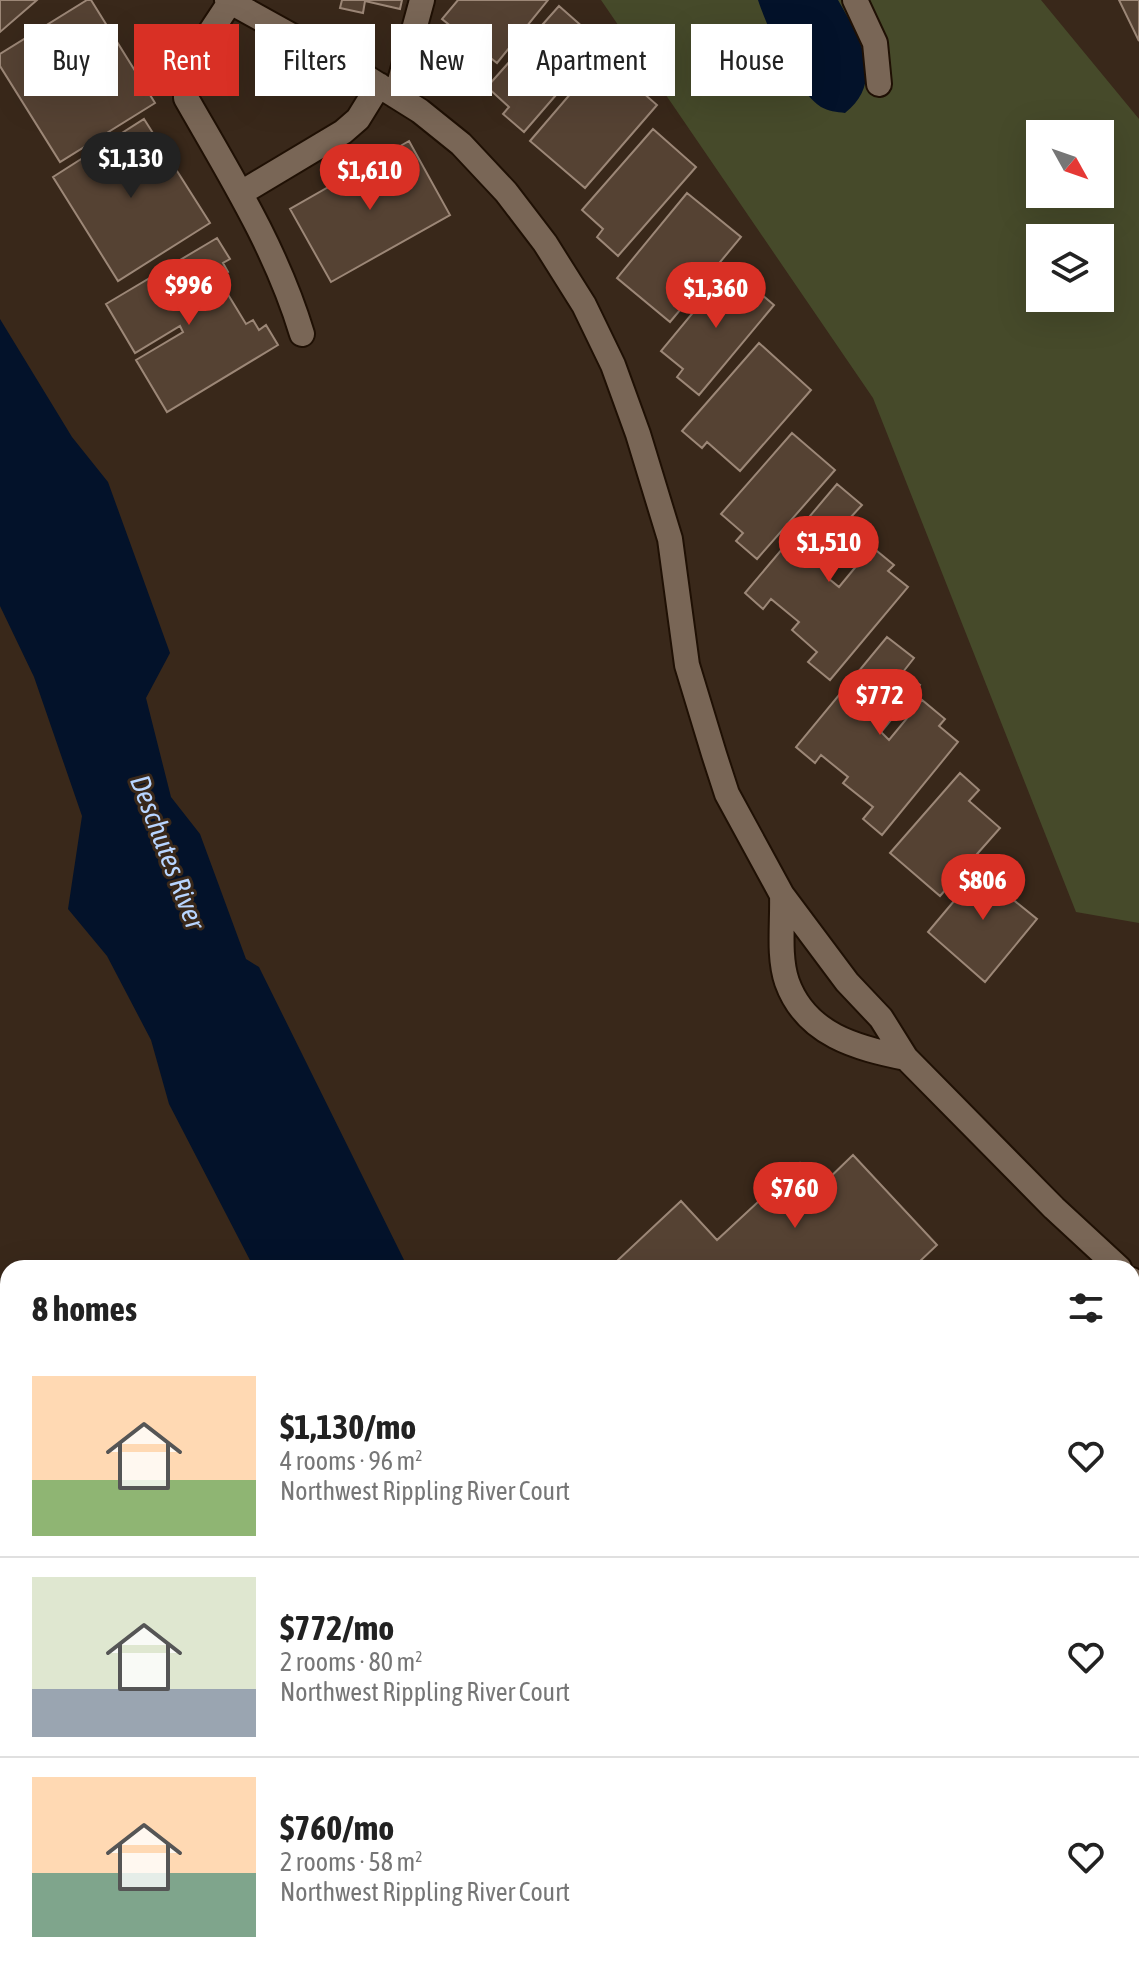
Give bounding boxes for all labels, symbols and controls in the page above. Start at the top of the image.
chip: Buy [24,24,118,96]
chip: Rent [134,24,239,96]
chip: Filters [255,24,375,96]
chip: New [391,24,492,96]
chip: Apartment [508,24,675,96]
chip: House [691,24,812,96]
north arrow [1026,120,1114,208]
map controls [1026,120,1114,312]
pin: $1,130 [66,132,196,200]
text: $1,130 [99,143,163,173]
pin: $1,610 [305,144,435,212]
text: $1,610 [338,155,402,185]
button: layers [1026,224,1114,312]
pin: $996 [142,259,236,327]
pin: $1,360 [651,262,781,330]
text: $996 [165,270,213,300]
text: $1,360 [684,273,748,303]
pin: $1,510 [764,516,894,584]
text: $1,510 [797,527,861,557]
pin: $772 [833,669,927,737]
text: $772 [856,680,904,710]
water label: Deschutes River [124,770,213,935]
pin: $806 [936,854,1030,922]
text: $806 [959,865,1007,895]
pin: $760 [748,1162,842,1230]
text: $760 [771,1173,819,1203]
icon: filters [1064,1286,1108,1330]
text: 8 homes [32,1289,137,1328]
text: $1,130/mo [280,1407,416,1446]
icon: home [96,1408,192,1504]
icon: heart [1064,1434,1108,1478]
text: 4 rooms · 96 m² [280,1446,422,1476]
text: Northwest Rippling River Court [280,1476,570,1506]
text: $772/mo [280,1608,394,1647]
icon: home [96,1609,192,1705]
icon: heart [1064,1635,1108,1679]
text: 2 rooms · 80 m² [280,1647,422,1677]
text: Northwest Rippling River Court [280,1677,570,1707]
text: $760/mo [280,1808,394,1847]
icon: home [96,1809,192,1905]
icon: heart [1064,1835,1108,1879]
text: 2 rooms · 58 m² [280,1847,422,1877]
text: Northwest Rippling River Court [280,1877,570,1907]

